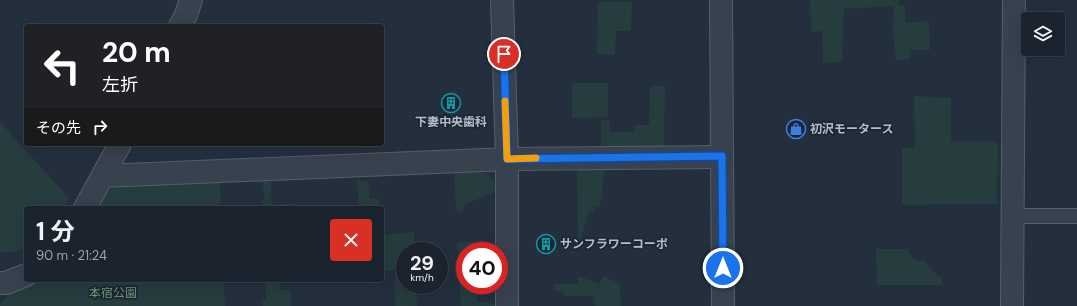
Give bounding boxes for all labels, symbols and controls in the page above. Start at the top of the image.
map controls [1021,12,1065,56]
button: layers [1021,12,1065,56]
text: 20 m [102,34,171,71]
pin [487,37,521,71]
icon: left [36,40,88,92]
icon: arrive [493,43,515,65]
text: 左折 [102,73,138,97]
building icon: 下妻中央歯科 [440,92,462,114]
place label: 下妻中央歯科 [415,114,487,130]
icon: right [89,116,111,138]
text: その先 [36,118,81,138]
shop icon: 初沢モータース [785,118,807,140]
place label: 初沢モータース [810,121,893,137]
text: 1 分 [36,216,74,247]
button: close [330,219,372,261]
building icon: サンフラワーコーポ [535,233,557,255]
place label: サンフラワーコーポ [560,236,668,252]
speed limit sign: 40 [456,242,508,294]
text: 90 m · 21:24 [36,247,107,264]
position arrow [702,247,744,289]
text: 29 [410,250,434,276]
text: km/h [410,271,434,284]
park label: 本宿公園 [89,285,137,301]

